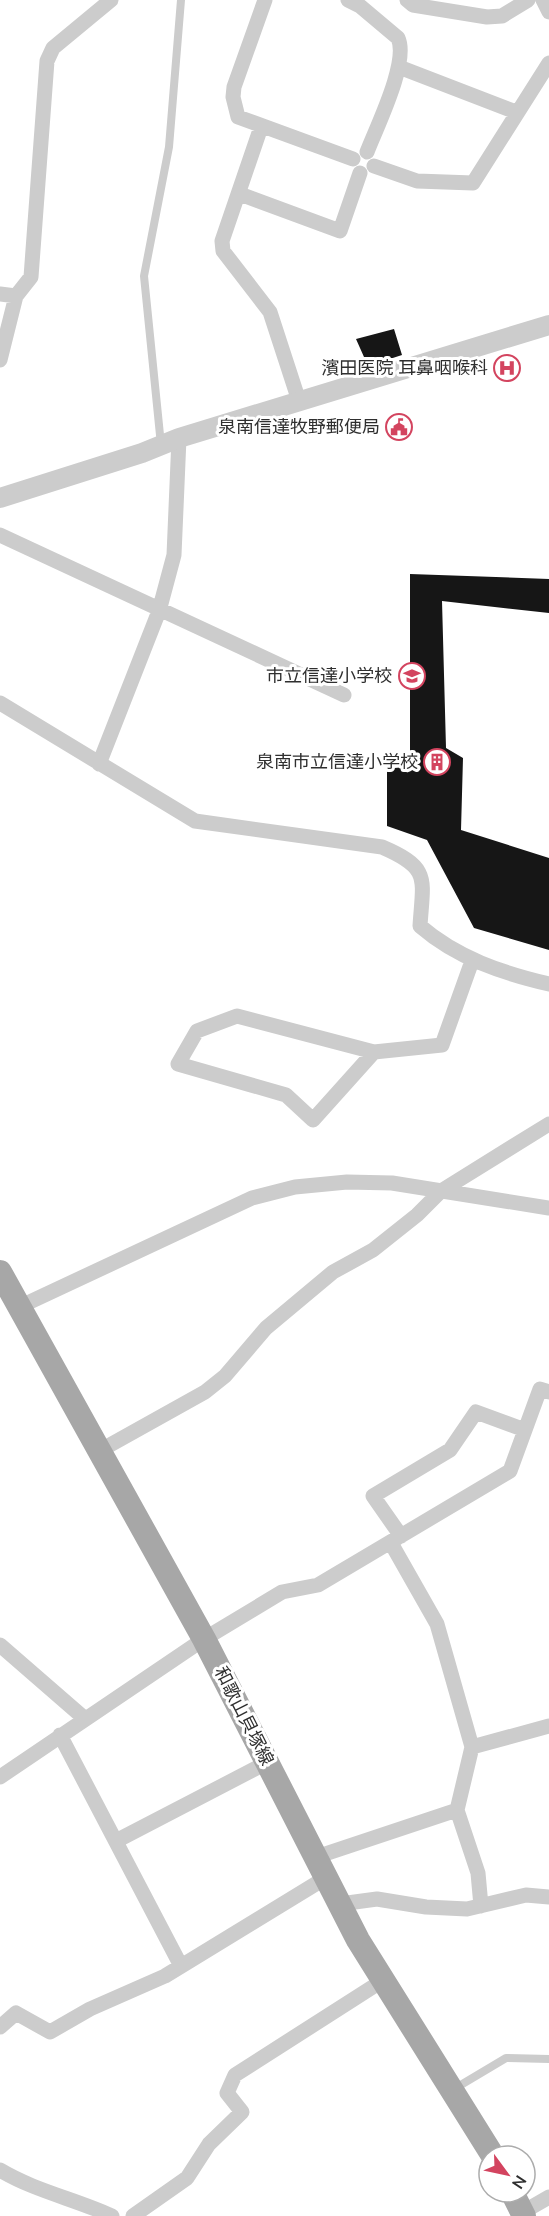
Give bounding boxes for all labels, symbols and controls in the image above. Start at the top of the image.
hospital icon: 濱田医院 耳鼻咽喉科 [492,353,522,383]
place label: 濱田医院 耳鼻咽喉科 [321,356,488,380]
public building icon: 泉南信達牧野郵便局 [384,412,414,442]
place label: 泉南信達牧野郵便局 [218,415,380,439]
school or university icon: 市立信達小学校 [397,661,427,691]
place label: 市立信達小学校 [266,664,392,688]
building icon: 泉南市立信達小学校 [422,747,452,777]
place label: 泉南市立信達小学校 [256,750,418,774]
street label: 和歌山貝塚線 [209,1662,279,1770]
north arrow [477,2144,537,2204]
text: N [506,2171,531,2193]

